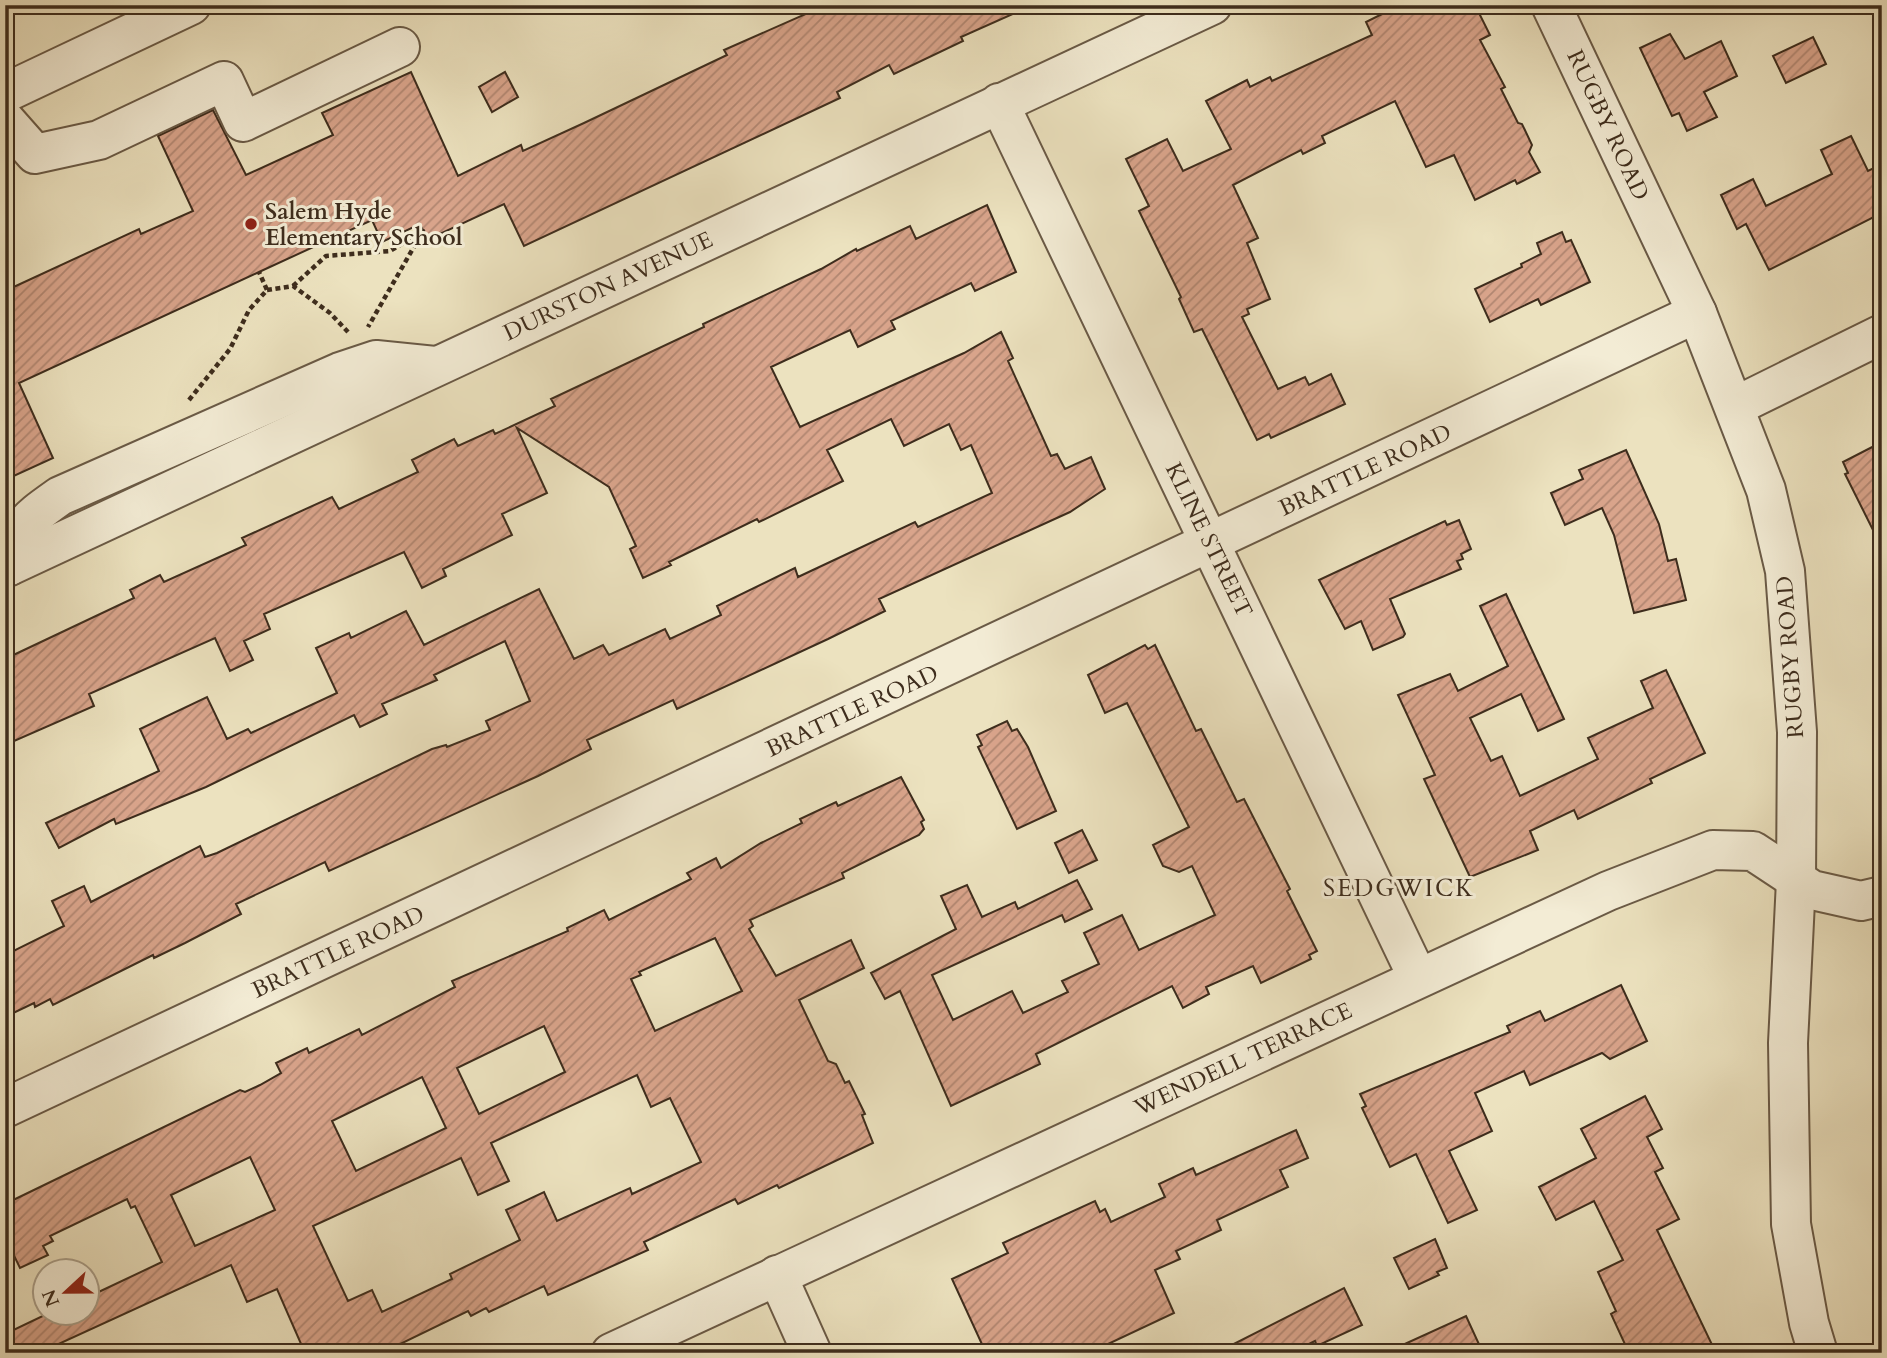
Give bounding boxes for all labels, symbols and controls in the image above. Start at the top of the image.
street label: RUGBY ROAD [1560,45,1656,205]
place label: Salem Hyde Elementary School [265,196,463,253]
marker: Salem Hyde Elementary School [243,216,259,232]
street label: DURSTON AVENUE [498,224,718,348]
street label: BRATTLE ROAD [1274,416,1456,524]
street label: KLINE STREET [1158,457,1260,623]
street label: RUGBY ROAD [1769,575,1811,739]
street label: BRATTLE ROAD [761,657,943,765]
district label: SEDGWICK [1323,872,1475,905]
street label: BRATTLE ROAD [247,898,429,1006]
street label: WENDELL TERRACE [1128,995,1357,1124]
north arrow [32,1256,102,1326]
text: N [36,1285,66,1311]

